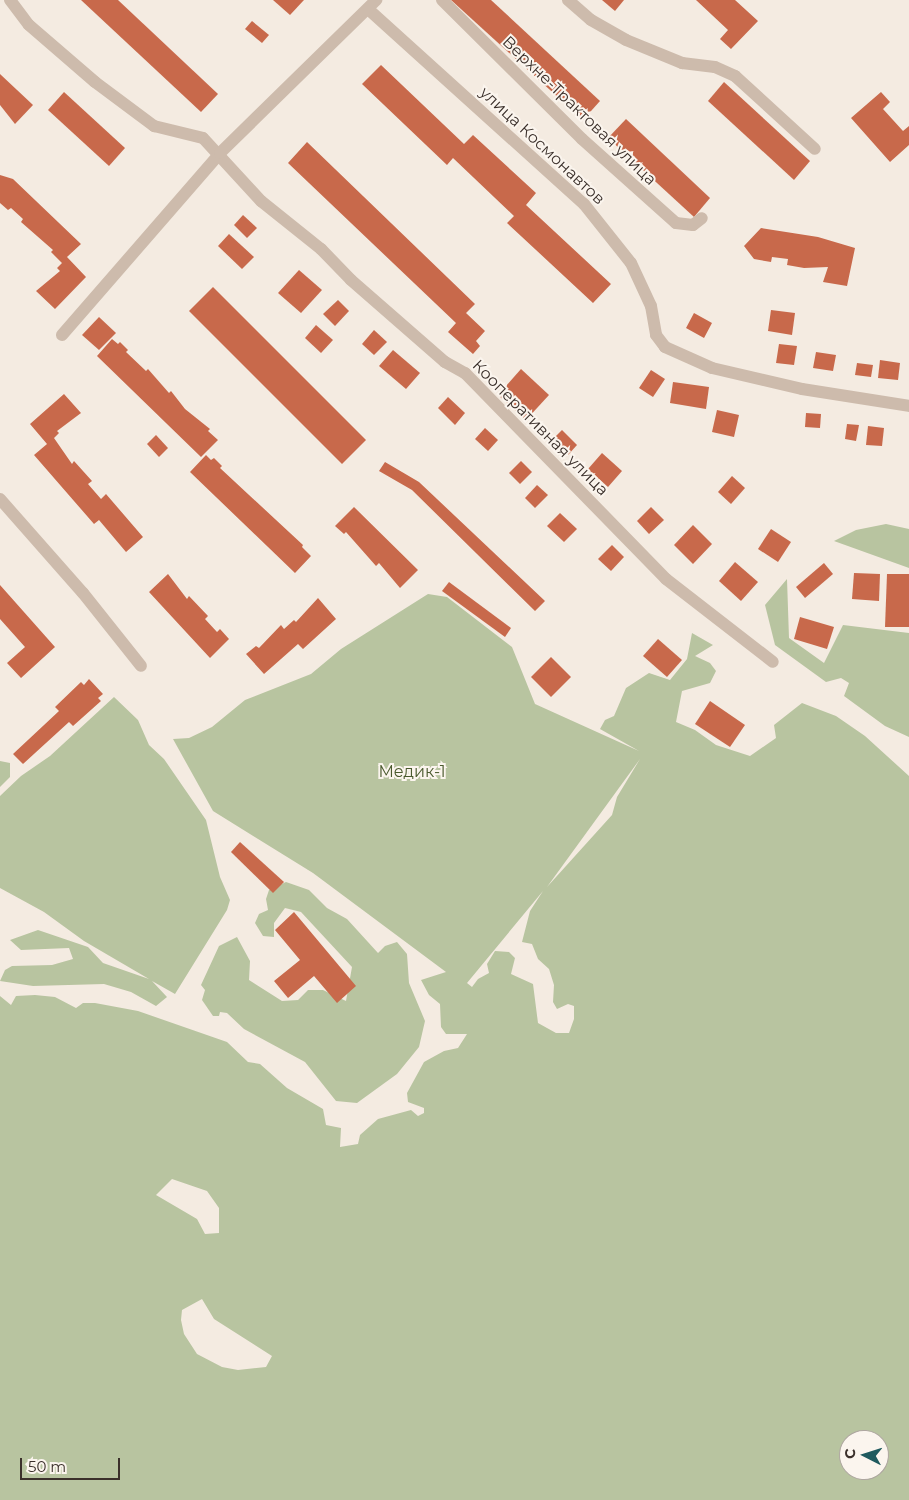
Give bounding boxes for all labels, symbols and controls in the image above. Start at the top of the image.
street label: Верхне-Трактовая улица [498,32,660,190]
street label: улица Космонавтов [476,83,608,209]
street label: Кооперативная улица [468,356,612,500]
park label: Медик-1 [378,762,446,782]
north arrow [839,1430,889,1480]
scale bar [22,1448,122,1480]
text: С [841,1448,859,1460]
text: 50 m [28,1457,66,1476]

